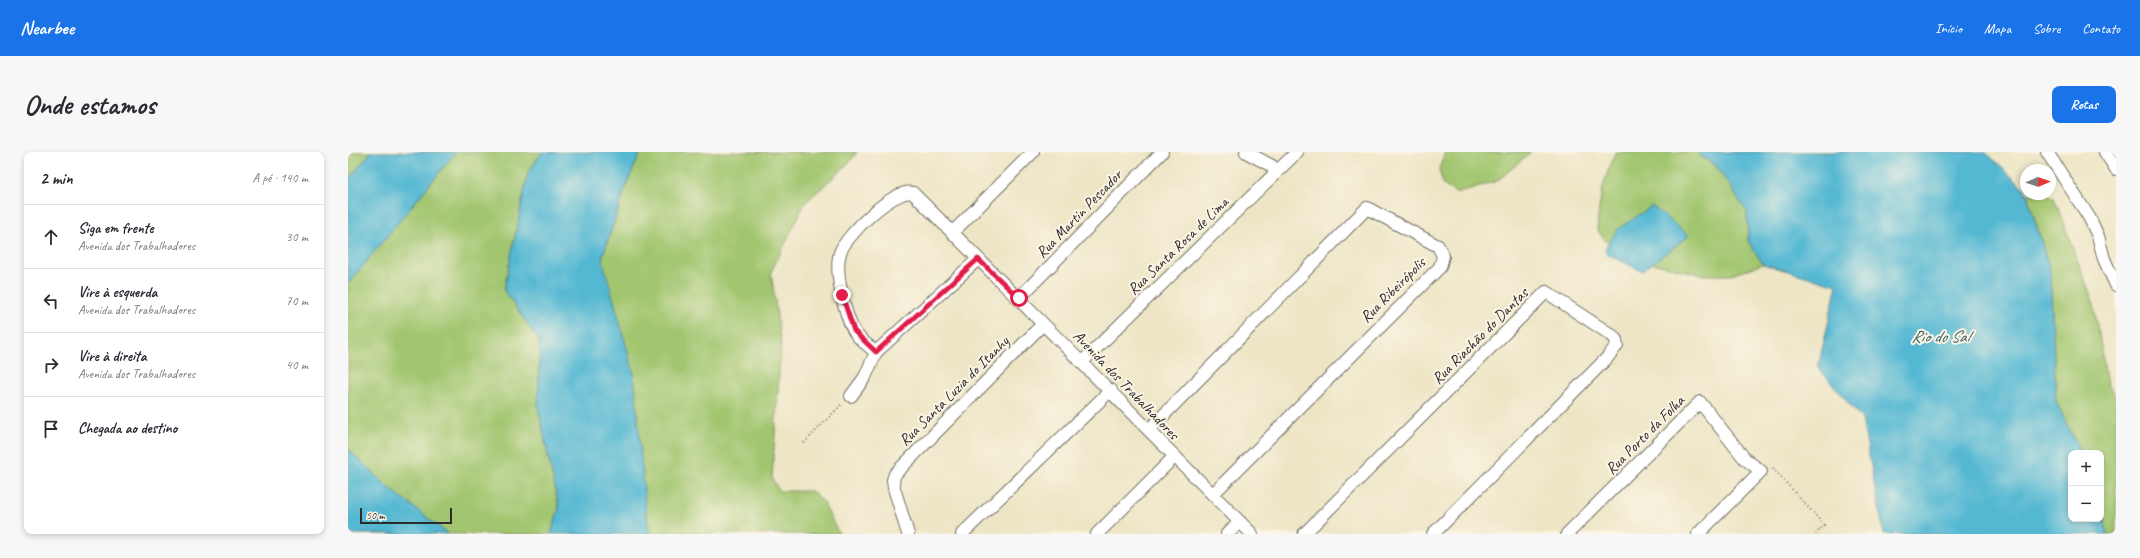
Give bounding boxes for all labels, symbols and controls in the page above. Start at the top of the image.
text: Nearbee [20,16,74,40]
text: Início [1935,20,1962,37]
text: Mapa [1984,20,2011,37]
text: Sobre [2033,20,2060,37]
text: Contato [2082,20,2120,37]
button: Rotas [2052,86,2116,123]
text: Onde estamos [24,87,156,122]
street label: Rua Martin Pescador [1032,164,1128,262]
north arrow [2020,164,2056,200]
text: 2 min [40,168,73,189]
text: A pé · 140 m [252,170,308,186]
street label: Rua Santa Rosa de Lima [1123,192,1234,299]
text: Siga em frente [78,219,154,238]
icon: ahead [40,226,62,248]
text: 30 m [286,229,308,245]
text: Avenida dos Trabalhadores [78,238,195,254]
street label: Rua Ribeirópolis [1356,252,1431,327]
street label: Rua Riachão do Dantas [1428,282,1534,388]
text: Vire à esquerda [78,283,157,302]
route end [833,286,851,304]
route start [1010,289,1028,307]
icon: left [40,290,62,312]
text: 70 m [286,293,308,309]
text: Avenida dos Trabalhadores [78,302,195,318]
street label: Avenida dos Trabalhadores [1069,326,1184,445]
water label: Rio do Sal [1911,326,1975,347]
street label: Rua Santa Luzia do Itanhy [895,331,1014,450]
text: Vire à direita [78,347,147,366]
icon: right [40,354,62,376]
text: 40 m [286,357,308,373]
text: Avenida dos Trabalhadores [78,366,195,382]
street label: Rua Porto da Folha [1601,391,1689,479]
icon: arrive [40,418,62,440]
text: Chegada ao destino [78,419,177,438]
map controls [2068,450,2104,522]
button: + [2068,450,2104,486]
button: − [2068,486,2104,522]
scale bar [360,506,452,525]
text: 50 m [366,508,385,522]

